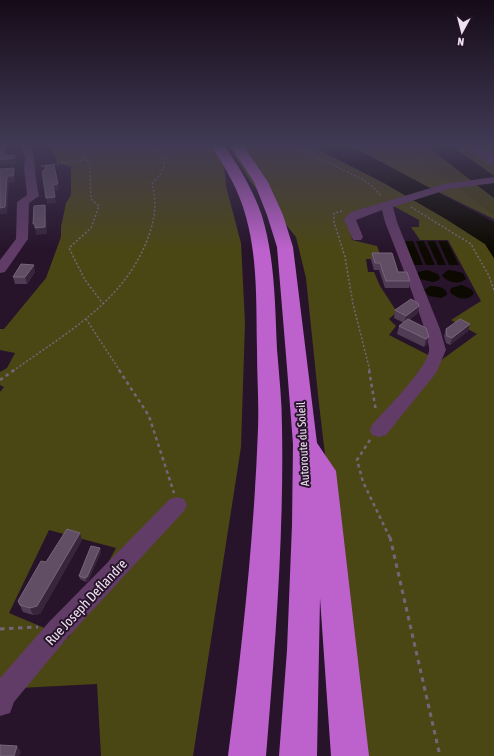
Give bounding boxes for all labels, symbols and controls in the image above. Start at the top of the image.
north arrow [442,12,482,52]
text: N [457,36,465,48]
street label: Autoroute du Soleil [294,401,312,486]
street label: Rue Joseph Deflandre [42,556,130,648]

